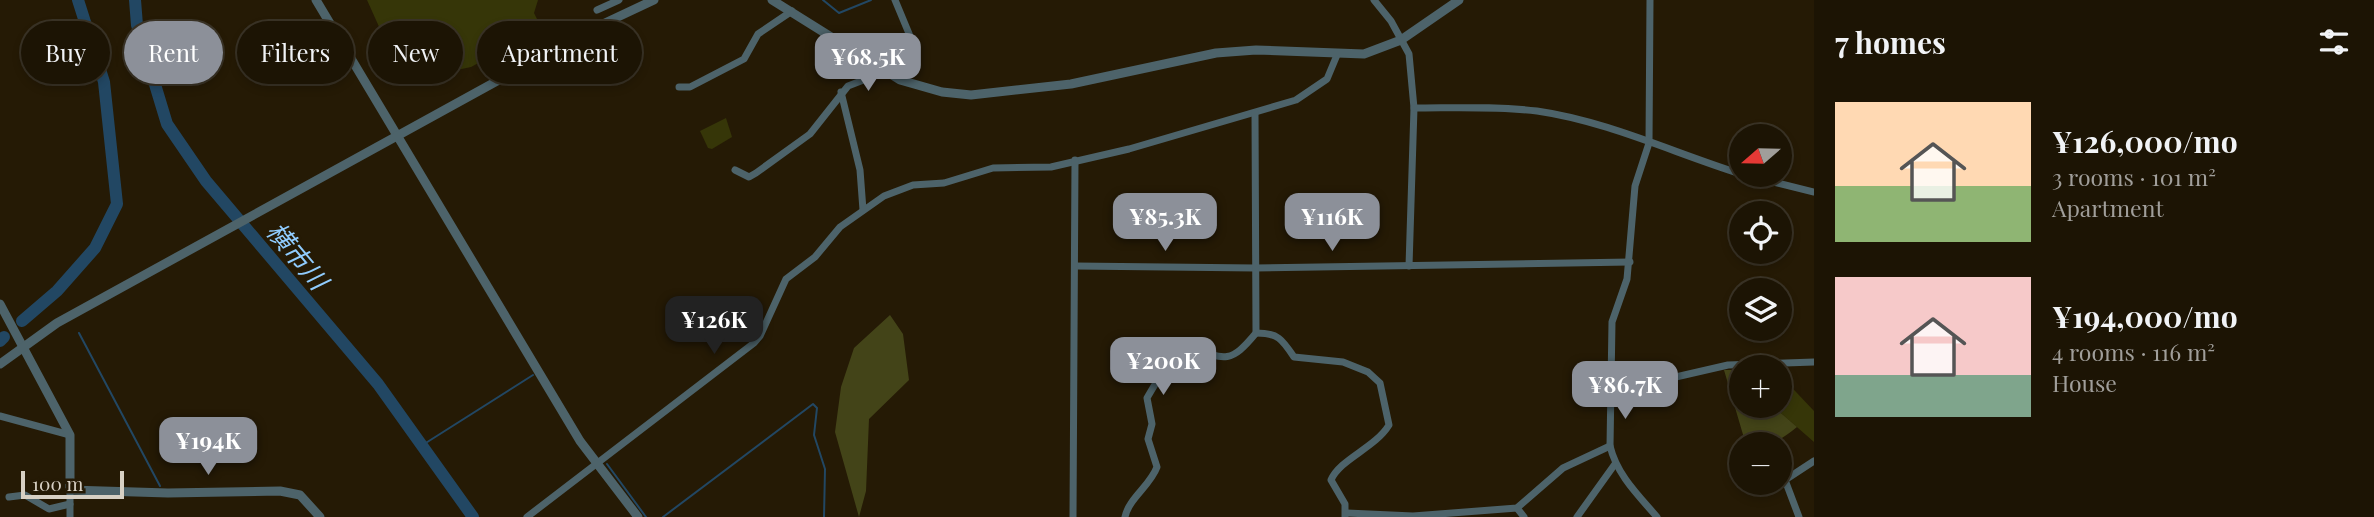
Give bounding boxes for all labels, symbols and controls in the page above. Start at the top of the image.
chip: Buy [21,21,110,84]
chip: Rent [124,21,223,84]
chip: Filters [237,21,354,84]
chip: New [368,21,463,84]
chip: Apartment [477,21,642,84]
text: 7 homes [1835,22,1946,62]
icon: filters [2315,23,2353,61]
pin: ¥68.5K [811,34,925,93]
text: ¥68.5K [831,40,905,71]
text: ¥126,000/mo [2052,121,2238,161]
north arrow [1729,124,1792,187]
map controls [1729,124,1792,495]
icon: home [1891,130,1975,214]
text: 3 rooms · 101 m² [2052,161,2216,192]
text: Apartment [2052,192,2164,223]
pin: ¥85.3K [1108,194,1222,253]
pin: ¥116K [1283,194,1381,253]
text: ¥85.3K [1129,200,1201,231]
text: ¥116K [1301,200,1363,231]
button: locate [1729,201,1792,264]
water label: 横市川 [260,214,338,298]
button: layers [1729,278,1792,341]
pin: ¥126K [665,296,763,356]
text: ¥194,000/mo [2052,296,2238,336]
text: ¥126K [681,303,747,334]
icon: home [1891,305,1975,389]
text: 4 rooms · 116 m² [2052,336,2215,367]
pin: ¥200K [1114,338,1212,397]
text: ¥200K [1126,344,1200,375]
button: + [1729,355,1792,418]
pin: ¥86.7K [1568,362,1682,421]
text: House [2052,367,2117,398]
text: ¥86.7K [1588,368,1662,399]
pin: ¥194K [159,418,257,477]
text: ¥194K [175,424,241,455]
button: − [1729,432,1792,495]
scale bar [21,468,124,500]
text: 100 m [32,470,83,496]

